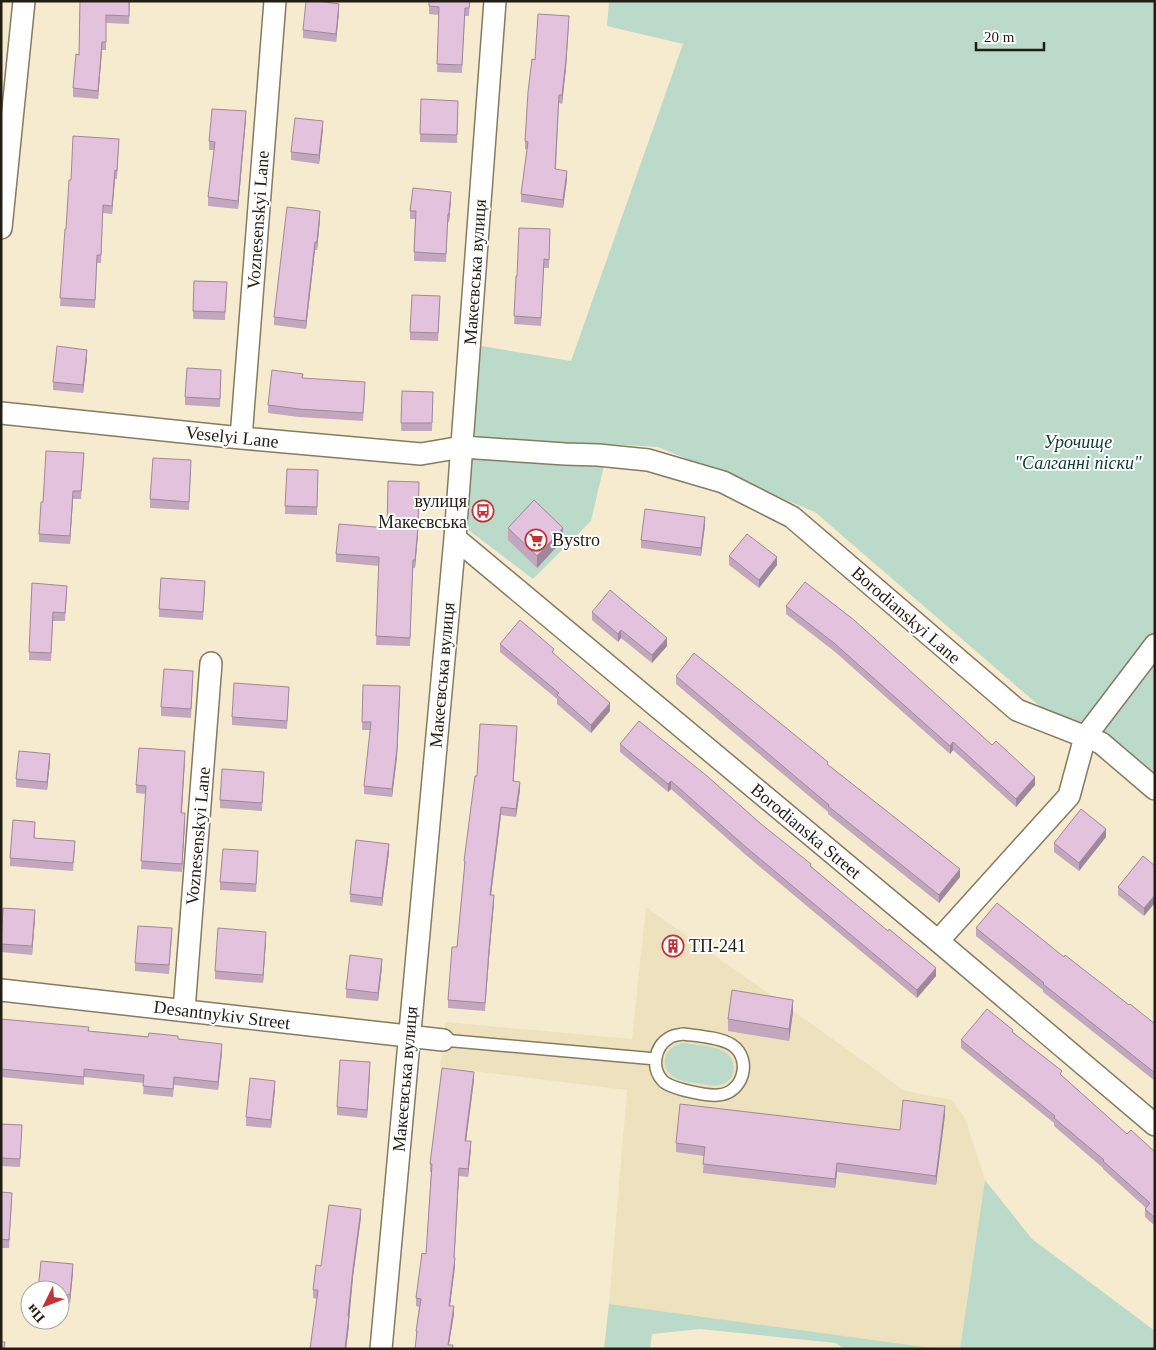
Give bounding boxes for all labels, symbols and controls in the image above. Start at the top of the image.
scale bar [976,20,1044,52]
text: 20 m [984,29,1015,45]
street label: Voznesenskyi Lane [243,150,273,290]
street label: Макеєвська вулиця [460,198,490,346]
street label: Veselyi Lane [184,422,280,452]
park label: Урочище "Салганні піски" [1015,432,1142,473]
place label: вулиця Макеєвська [378,491,467,532]
bus stop icon: вулиця Макеєвська [471,499,495,523]
supermarket icon: Bystro [524,528,548,552]
place label: Bystro [552,530,600,550]
street label: Borodianskyi Lane [848,562,964,668]
street label: Макеєвська вулиця [426,601,458,749]
street label: Voznesenskyi Lane [182,766,214,906]
street label: Borodianska Street [747,779,865,883]
building icon: ТП-241 [661,934,685,958]
place label: ТП-241 [689,936,746,956]
street label: Desantnykiv Street [153,997,291,1033]
street label: Макеєвська вулиця [389,1005,421,1153]
north arrow [20,1280,70,1330]
text: Пн [24,1301,48,1325]

